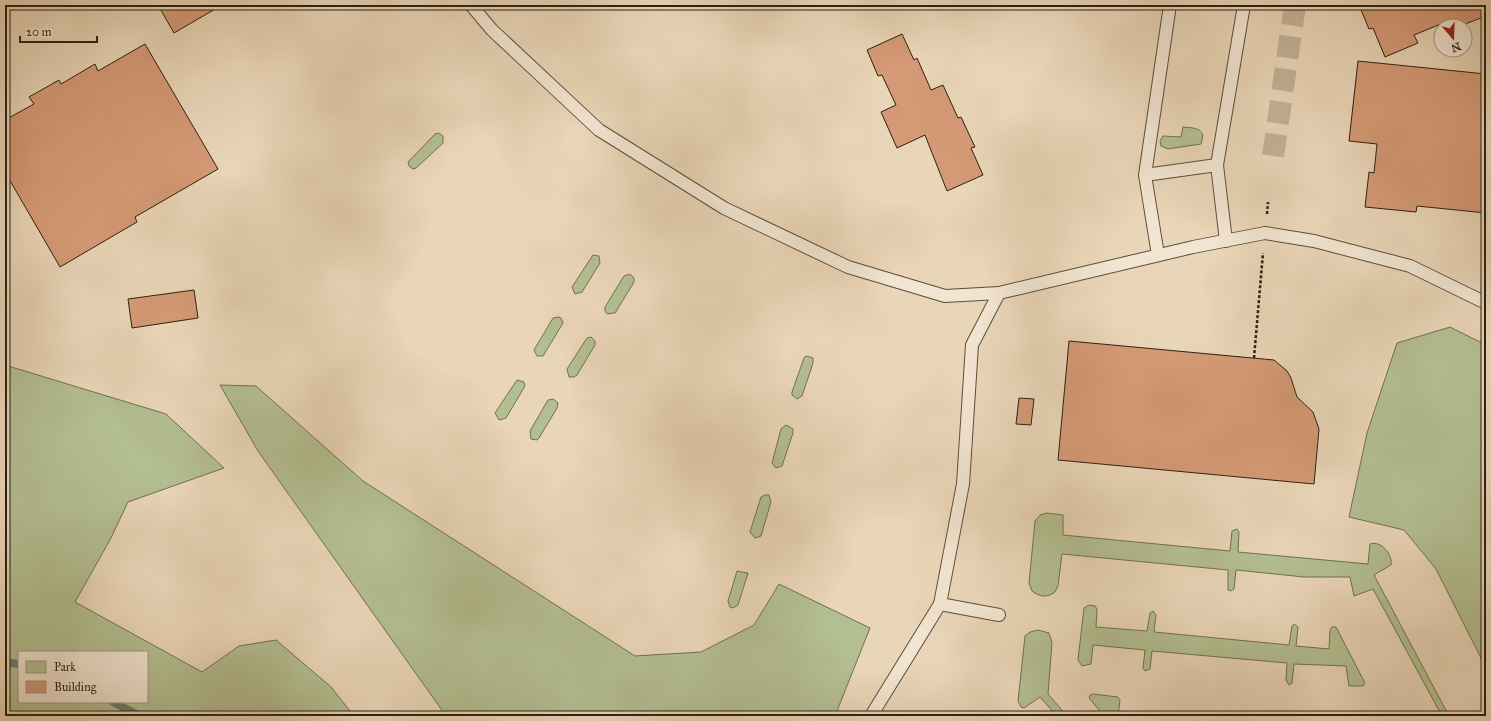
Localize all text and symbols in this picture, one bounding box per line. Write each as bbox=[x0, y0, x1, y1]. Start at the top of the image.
scale bar bbox=[20, 18, 97, 44]
north arrow bbox=[1433, 18, 1473, 58]
text: 20 m bbox=[26, 25, 52, 39]
text: N bbox=[1449, 39, 1463, 55]
legend bbox=[18, 651, 148, 703]
text: Park bbox=[54, 660, 76, 674]
text: Building bbox=[54, 680, 97, 695]

